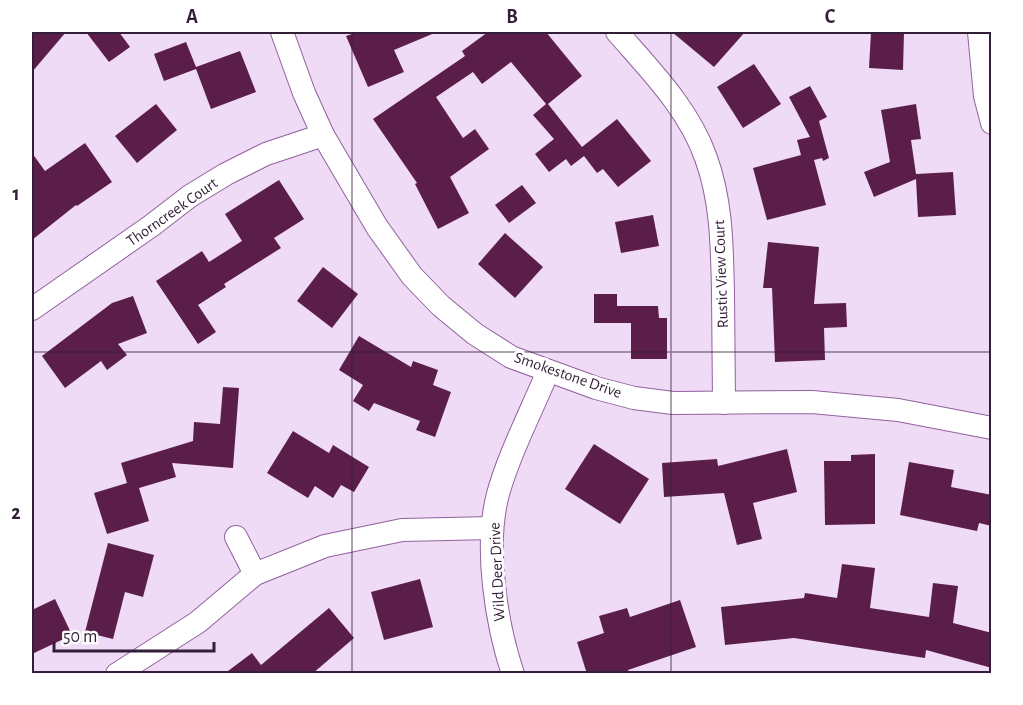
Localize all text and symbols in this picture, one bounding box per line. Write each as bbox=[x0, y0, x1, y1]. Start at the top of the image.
text: A bbox=[186, 7, 198, 27]
text: B bbox=[506, 7, 518, 27]
text: C bbox=[825, 7, 836, 27]
street label: Thorncreek Court bbox=[124, 175, 220, 249]
text: 1 bbox=[12, 184, 20, 204]
street label: Rustic View Court bbox=[711, 220, 731, 328]
street label: Smokestone Drive bbox=[512, 349, 624, 401]
text: 2 bbox=[11, 503, 21, 523]
street label: Wild Deer Drive bbox=[486, 522, 508, 622]
scale bar bbox=[54, 615, 214, 653]
text: 50 m bbox=[63, 628, 97, 646]

